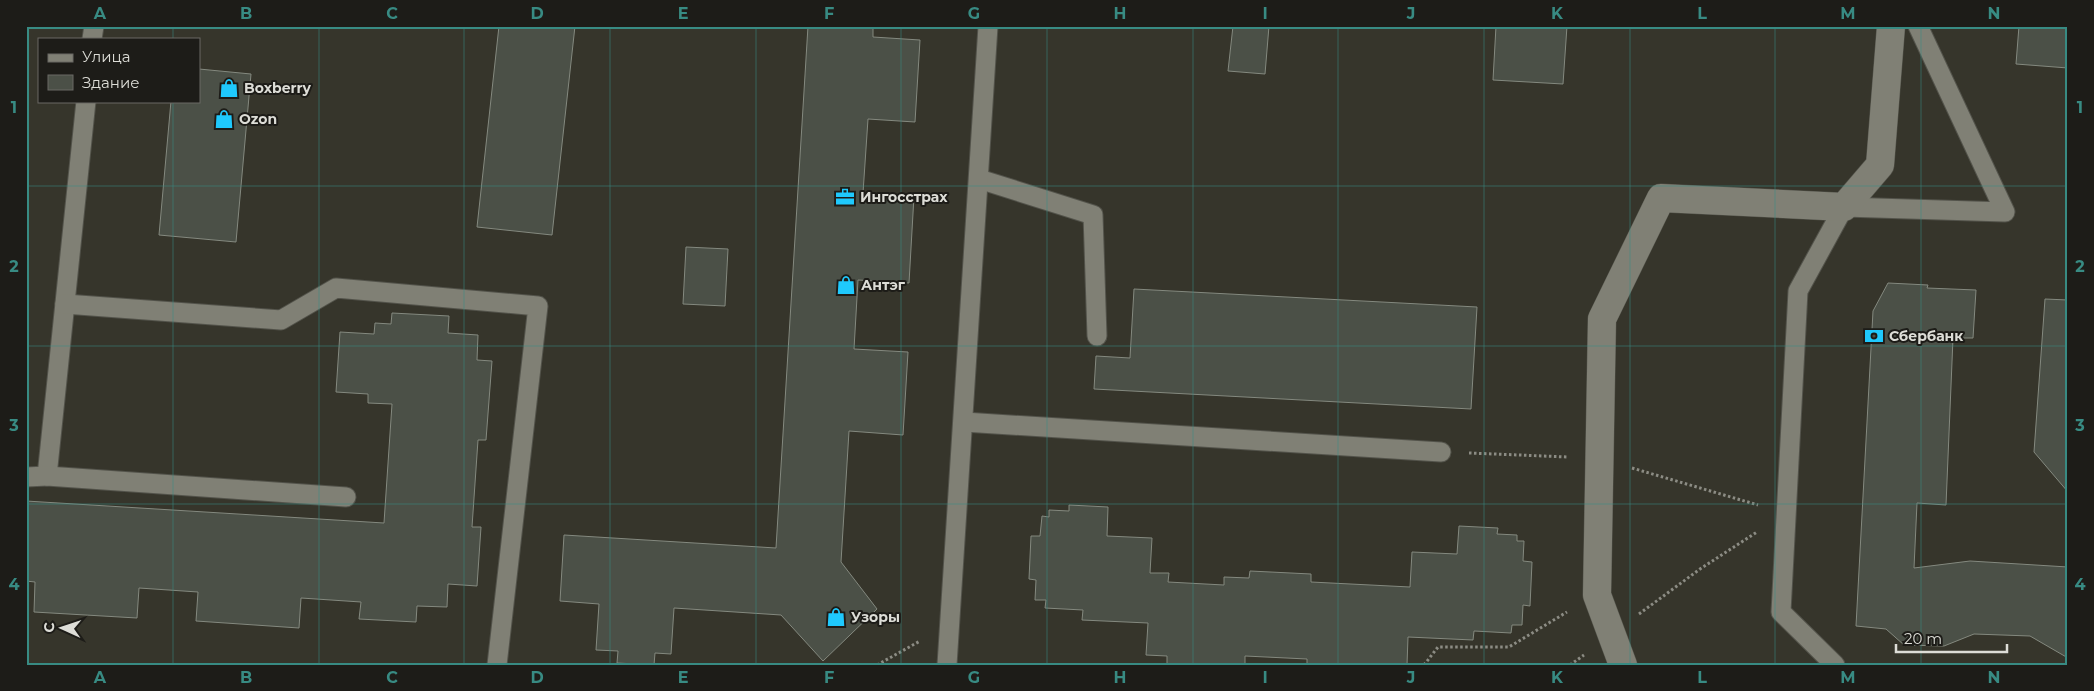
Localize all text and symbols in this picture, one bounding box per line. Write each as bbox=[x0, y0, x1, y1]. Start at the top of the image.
text: A bbox=[93, 4, 107, 23]
text: B bbox=[240, 4, 252, 23]
text: C bbox=[386, 4, 398, 23]
text: D bbox=[530, 4, 544, 23]
text: E bbox=[678, 4, 688, 23]
text: F bbox=[824, 4, 834, 23]
text: G bbox=[968, 4, 980, 23]
text: H bbox=[1114, 4, 1126, 23]
text: I bbox=[1262, 4, 1268, 23]
text: J bbox=[1406, 4, 1415, 23]
text: K bbox=[1551, 4, 1564, 23]
text: L bbox=[1697, 4, 1707, 23]
text: M bbox=[1840, 4, 1856, 23]
text: N bbox=[1988, 4, 2000, 23]
legend bbox=[38, 38, 200, 102]
text: Улица bbox=[82, 47, 130, 66]
text: Здание bbox=[82, 73, 140, 92]
shop icon: Boxberry bbox=[218, 77, 240, 99]
place label: Boxberry bbox=[244, 79, 312, 97]
text: 1 bbox=[11, 98, 17, 117]
text: 1 bbox=[2077, 98, 2083, 117]
shop icon: Ozon bbox=[213, 108, 235, 130]
place label: Ozon bbox=[239, 110, 277, 128]
office icon: Ингосстрах bbox=[834, 186, 856, 208]
place label: Ингосстрах bbox=[860, 188, 948, 206]
text: 2 bbox=[9, 257, 19, 276]
text: 2 bbox=[2075, 257, 2085, 276]
shop icon: Антэг bbox=[835, 274, 857, 296]
place label: Антэг bbox=[861, 276, 906, 294]
bank icon: Сбербанк bbox=[1863, 325, 1885, 347]
place label: Сбербанк bbox=[1889, 327, 1963, 345]
text: 3 bbox=[8, 416, 19, 435]
text: 3 bbox=[2074, 416, 2085, 435]
text: 4 bbox=[8, 575, 20, 594]
text: 4 bbox=[2074, 575, 2086, 594]
north arrow bbox=[38, 604, 88, 654]
shop icon: Узоры bbox=[825, 606, 847, 628]
place label: Узоры bbox=[851, 608, 900, 626]
scale bar bbox=[1896, 621, 2008, 653]
text: С bbox=[40, 622, 58, 633]
text: 20 m bbox=[1904, 629, 1942, 648]
text: A bbox=[93, 668, 107, 687]
text: B bbox=[240, 668, 252, 687]
text: C bbox=[386, 668, 398, 687]
text: D bbox=[530, 668, 544, 687]
text: E bbox=[678, 668, 688, 687]
text: F bbox=[824, 668, 834, 687]
text: G bbox=[968, 668, 980, 687]
text: H bbox=[1114, 668, 1126, 687]
text: I bbox=[1262, 668, 1268, 687]
text: J bbox=[1406, 668, 1415, 687]
text: K bbox=[1551, 668, 1564, 687]
text: L bbox=[1697, 668, 1707, 687]
text: M bbox=[1840, 668, 1856, 687]
text: N bbox=[1988, 668, 2000, 687]

